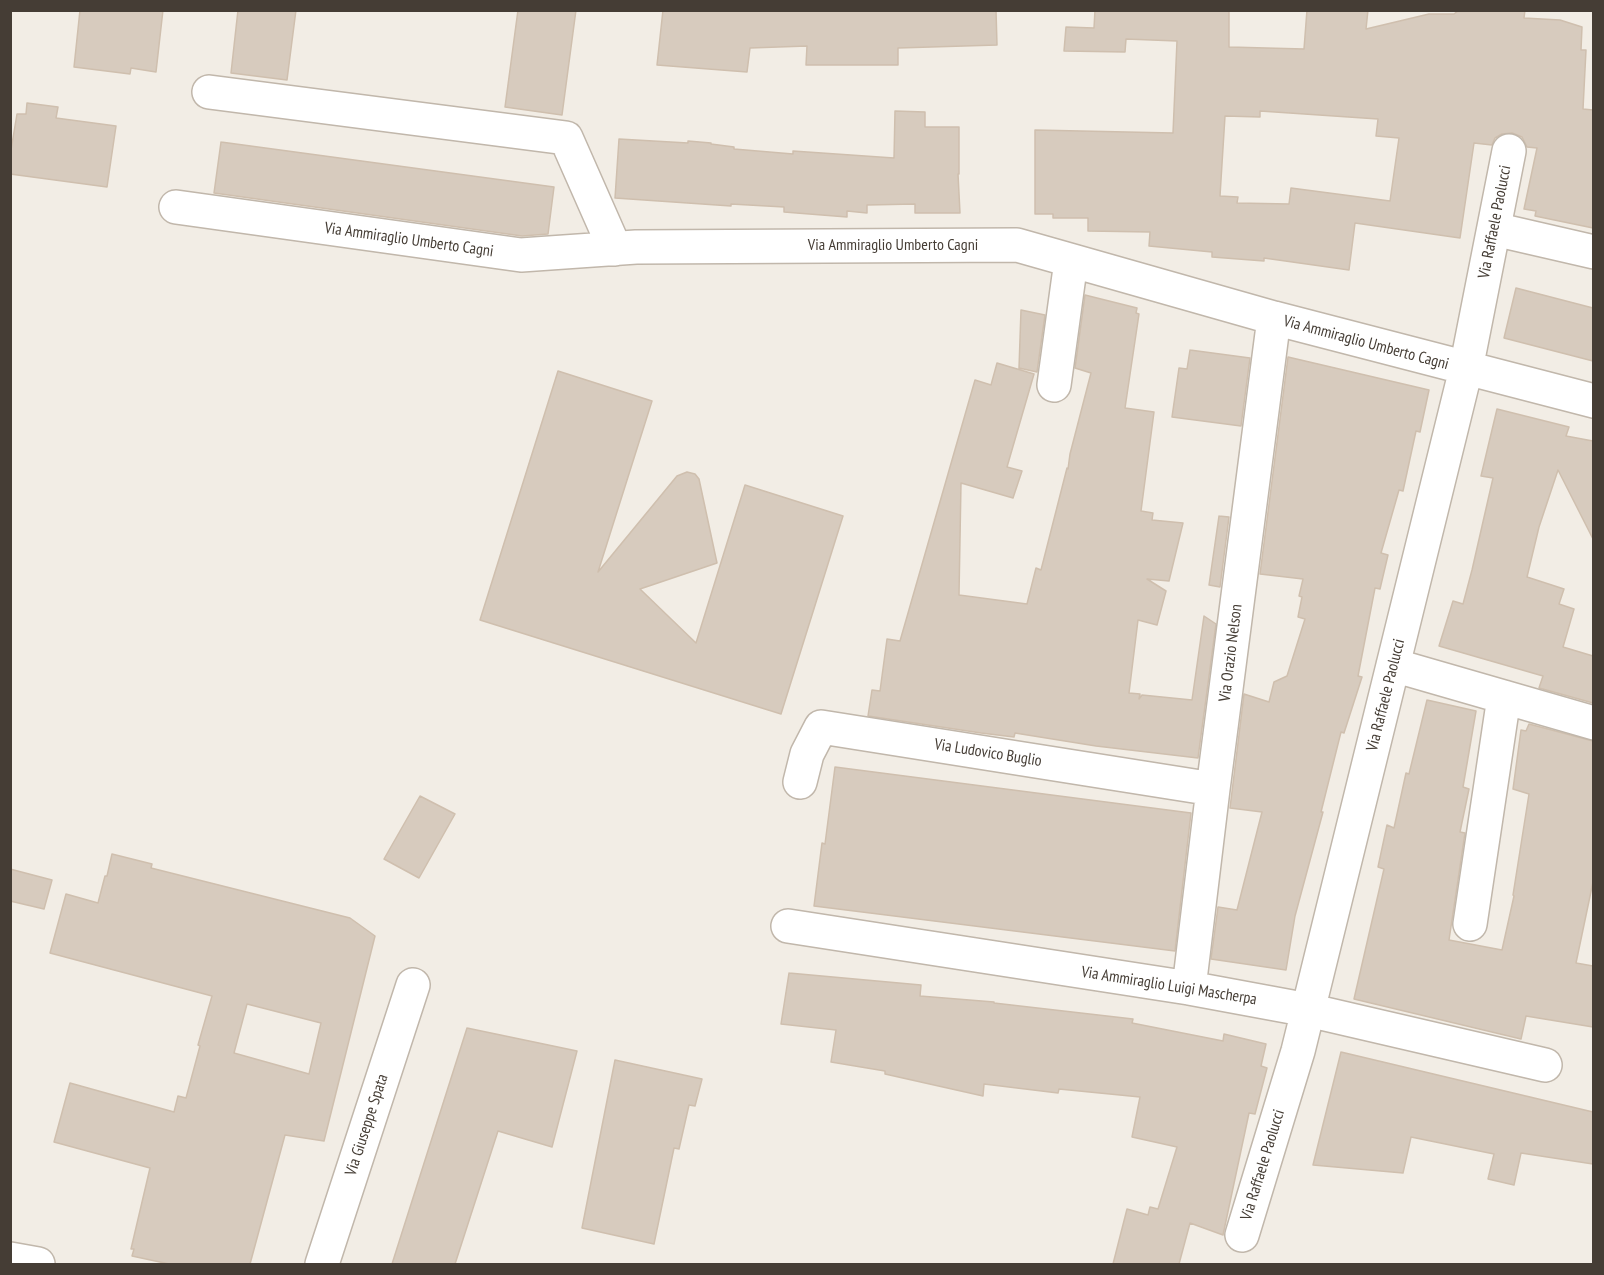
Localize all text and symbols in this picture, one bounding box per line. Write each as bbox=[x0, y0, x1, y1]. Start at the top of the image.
street label: Via Raffaele Paolucci bbox=[1475, 164, 1515, 280]
street label: Via Ammiraglio Umberto Cagni bbox=[323, 219, 495, 261]
street label: Via Ammiraglio Umberto Cagni bbox=[808, 235, 978, 255]
street label: Via Ammiraglio Umberto Cagni bbox=[1281, 312, 1451, 374]
street label: Via Orazio Nelson bbox=[1215, 603, 1247, 703]
street label: Via Raffaele Paolucci bbox=[1363, 637, 1409, 753]
street label: Via Ludovico Buglio bbox=[933, 735, 1043, 771]
street label: Via Ammiraglio Luigi Mascherpa bbox=[1080, 963, 1258, 1009]
street label: Via Giuseppe Spata bbox=[342, 1072, 392, 1178]
street label: Via Raffaele Paolucci bbox=[1237, 1107, 1289, 1223]

